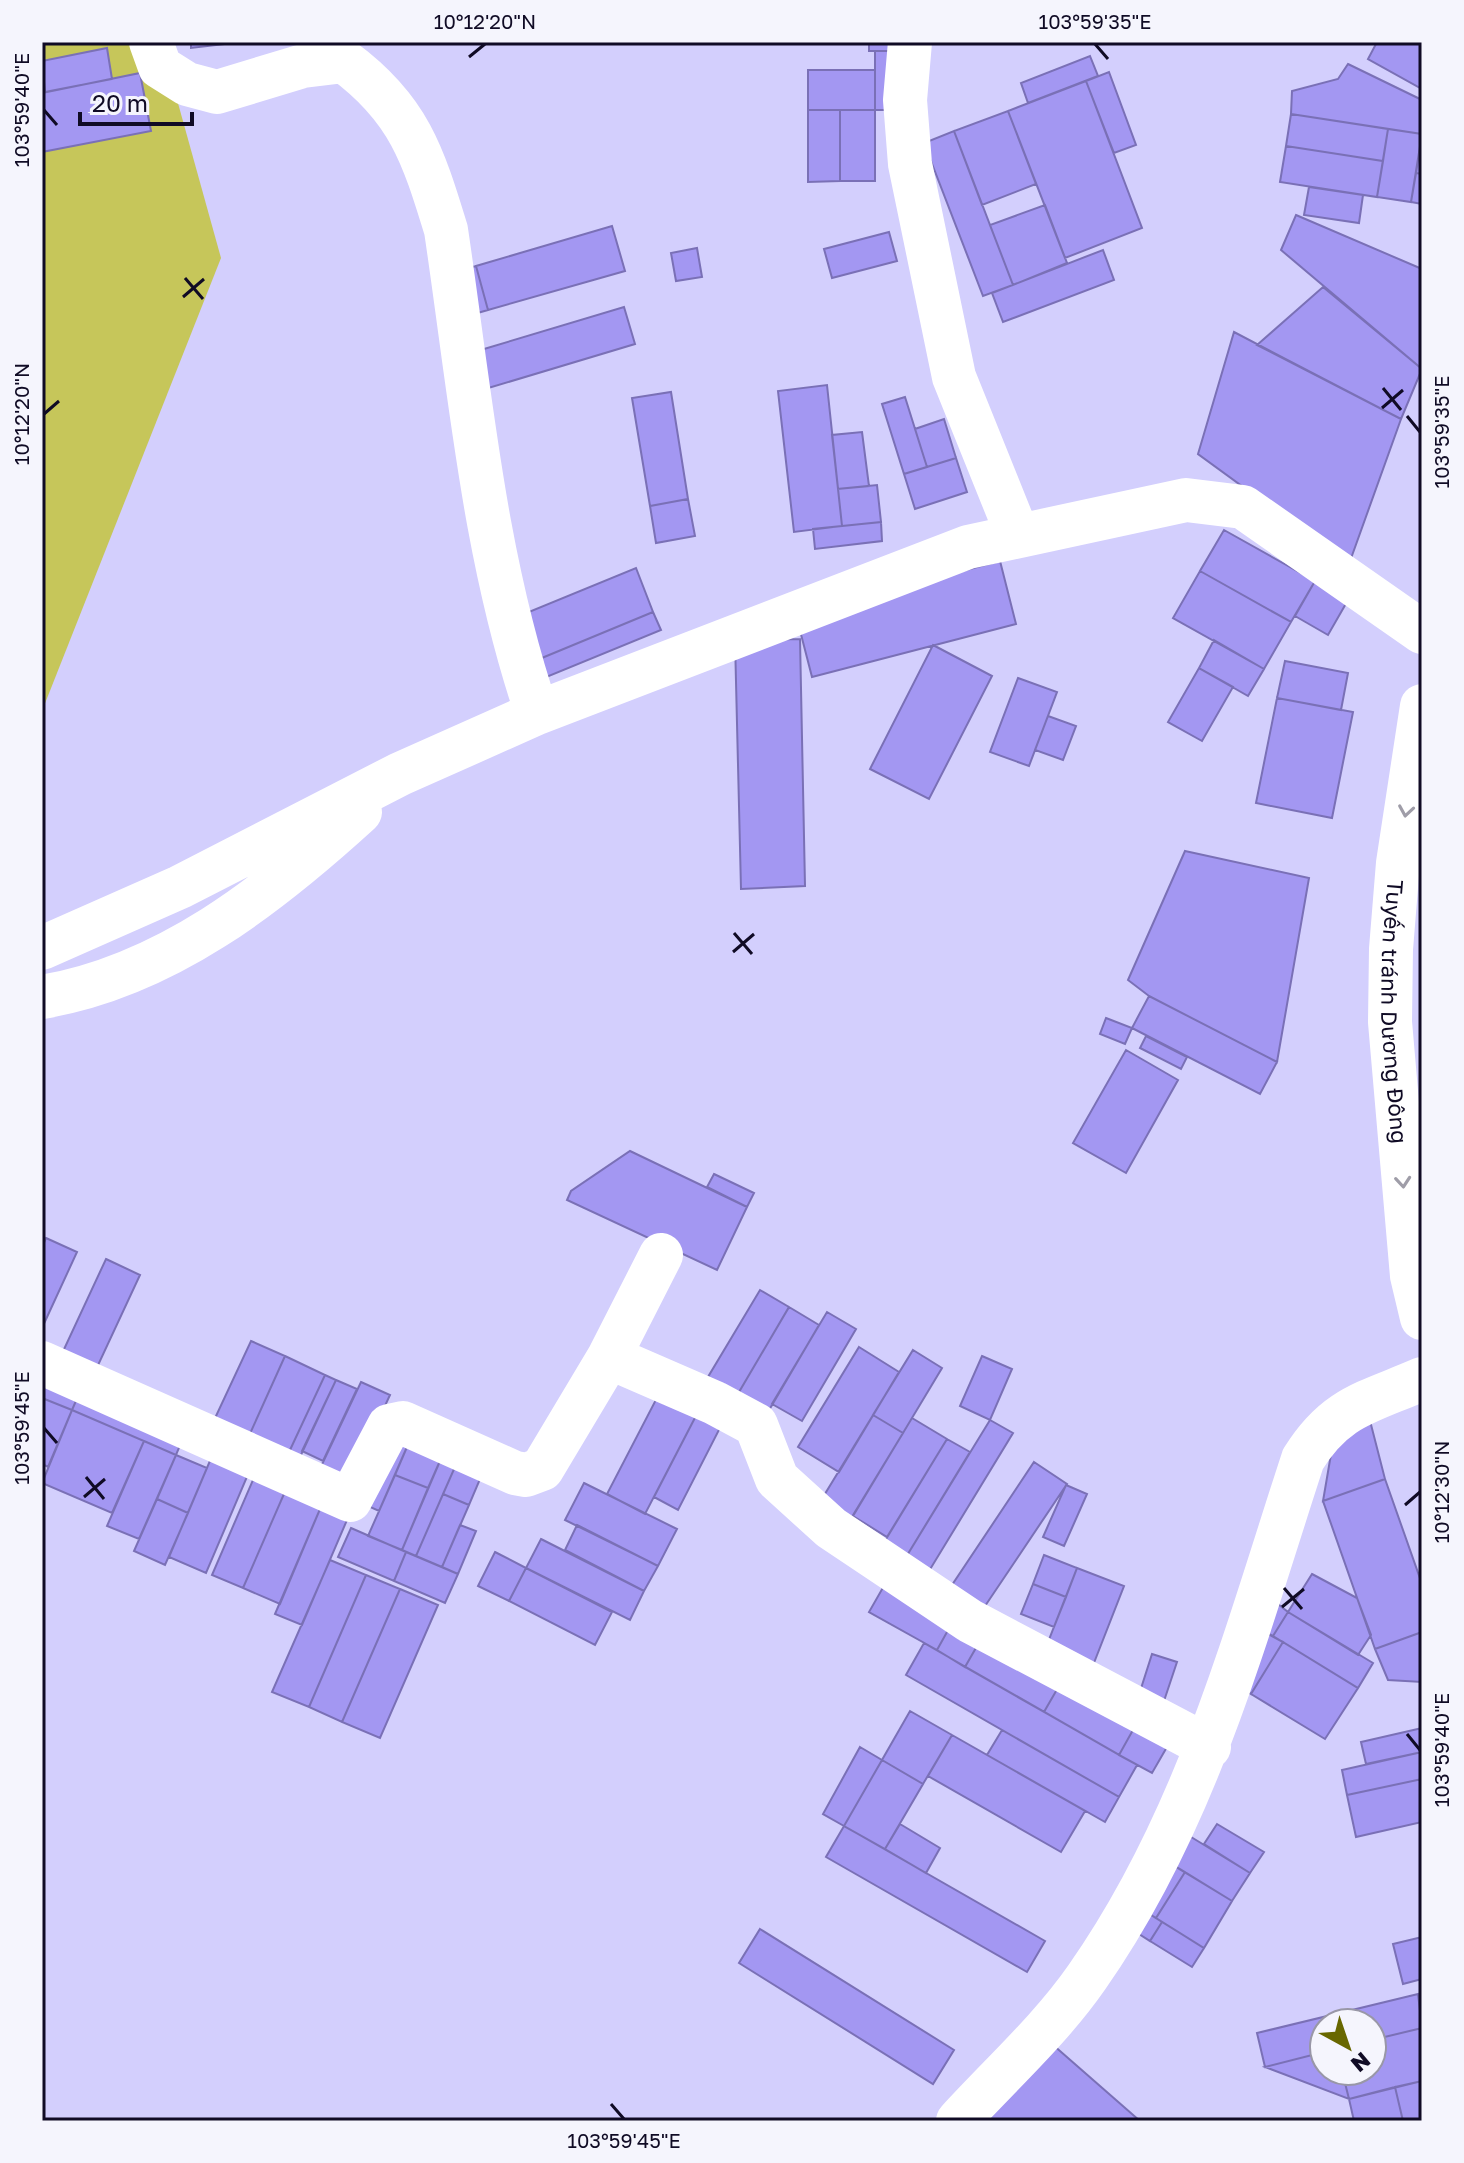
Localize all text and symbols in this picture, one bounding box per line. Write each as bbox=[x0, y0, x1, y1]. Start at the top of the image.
text: 10°12'20"N bbox=[434, 9, 536, 33]
text: 103°59'35"E bbox=[1039, 9, 1152, 33]
text: 103°59'40"E bbox=[9, 53, 33, 167]
scale bar bbox=[80, 76, 192, 126]
text: 20 m bbox=[92, 88, 148, 117]
text: 10°12'20"N bbox=[9, 363, 33, 465]
text: 103°59'35"E bbox=[1429, 376, 1453, 489]
one-way arrow bbox=[1398, 804, 1415, 818]
street label: Tuyến tránh Dương Đông bbox=[1376, 879, 1414, 1145]
one-way arrow bbox=[1394, 1176, 1411, 1189]
text: 103°59'45"E bbox=[9, 1371, 33, 1485]
text: 10°12'30"N bbox=[1429, 1441, 1453, 1543]
text: 103°59'40"E bbox=[1429, 1693, 1453, 1807]
north arrow bbox=[1308, 2007, 1388, 2087]
text: N bbox=[1346, 2047, 1376, 2078]
text: 103°59'45"E bbox=[567, 2128, 681, 2152]

